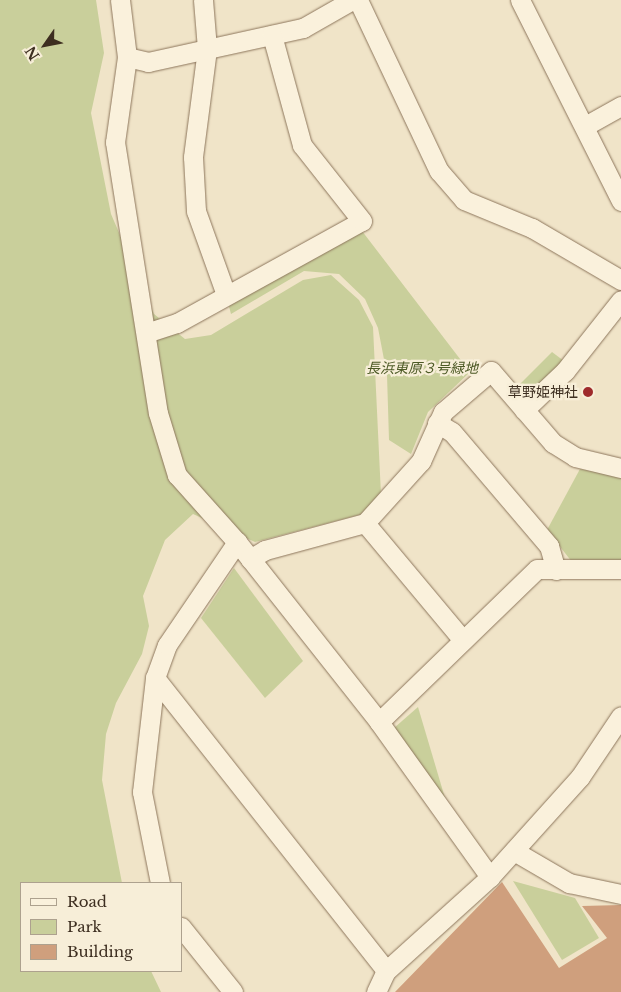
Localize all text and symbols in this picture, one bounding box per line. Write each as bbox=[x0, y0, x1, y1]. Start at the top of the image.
north arrow bbox=[20, 20, 70, 70]
text: N bbox=[21, 43, 44, 64]
park label: 長浜東原３号緑地 bbox=[366, 360, 478, 376]
place label: 草野姫神社 bbox=[508, 384, 578, 400]
marker: 草野姫神社 bbox=[582, 386, 594, 398]
legend bbox=[20, 882, 182, 972]
text: Road bbox=[67, 892, 107, 911]
text: Park bbox=[67, 917, 102, 936]
text: Building bbox=[67, 942, 133, 961]

